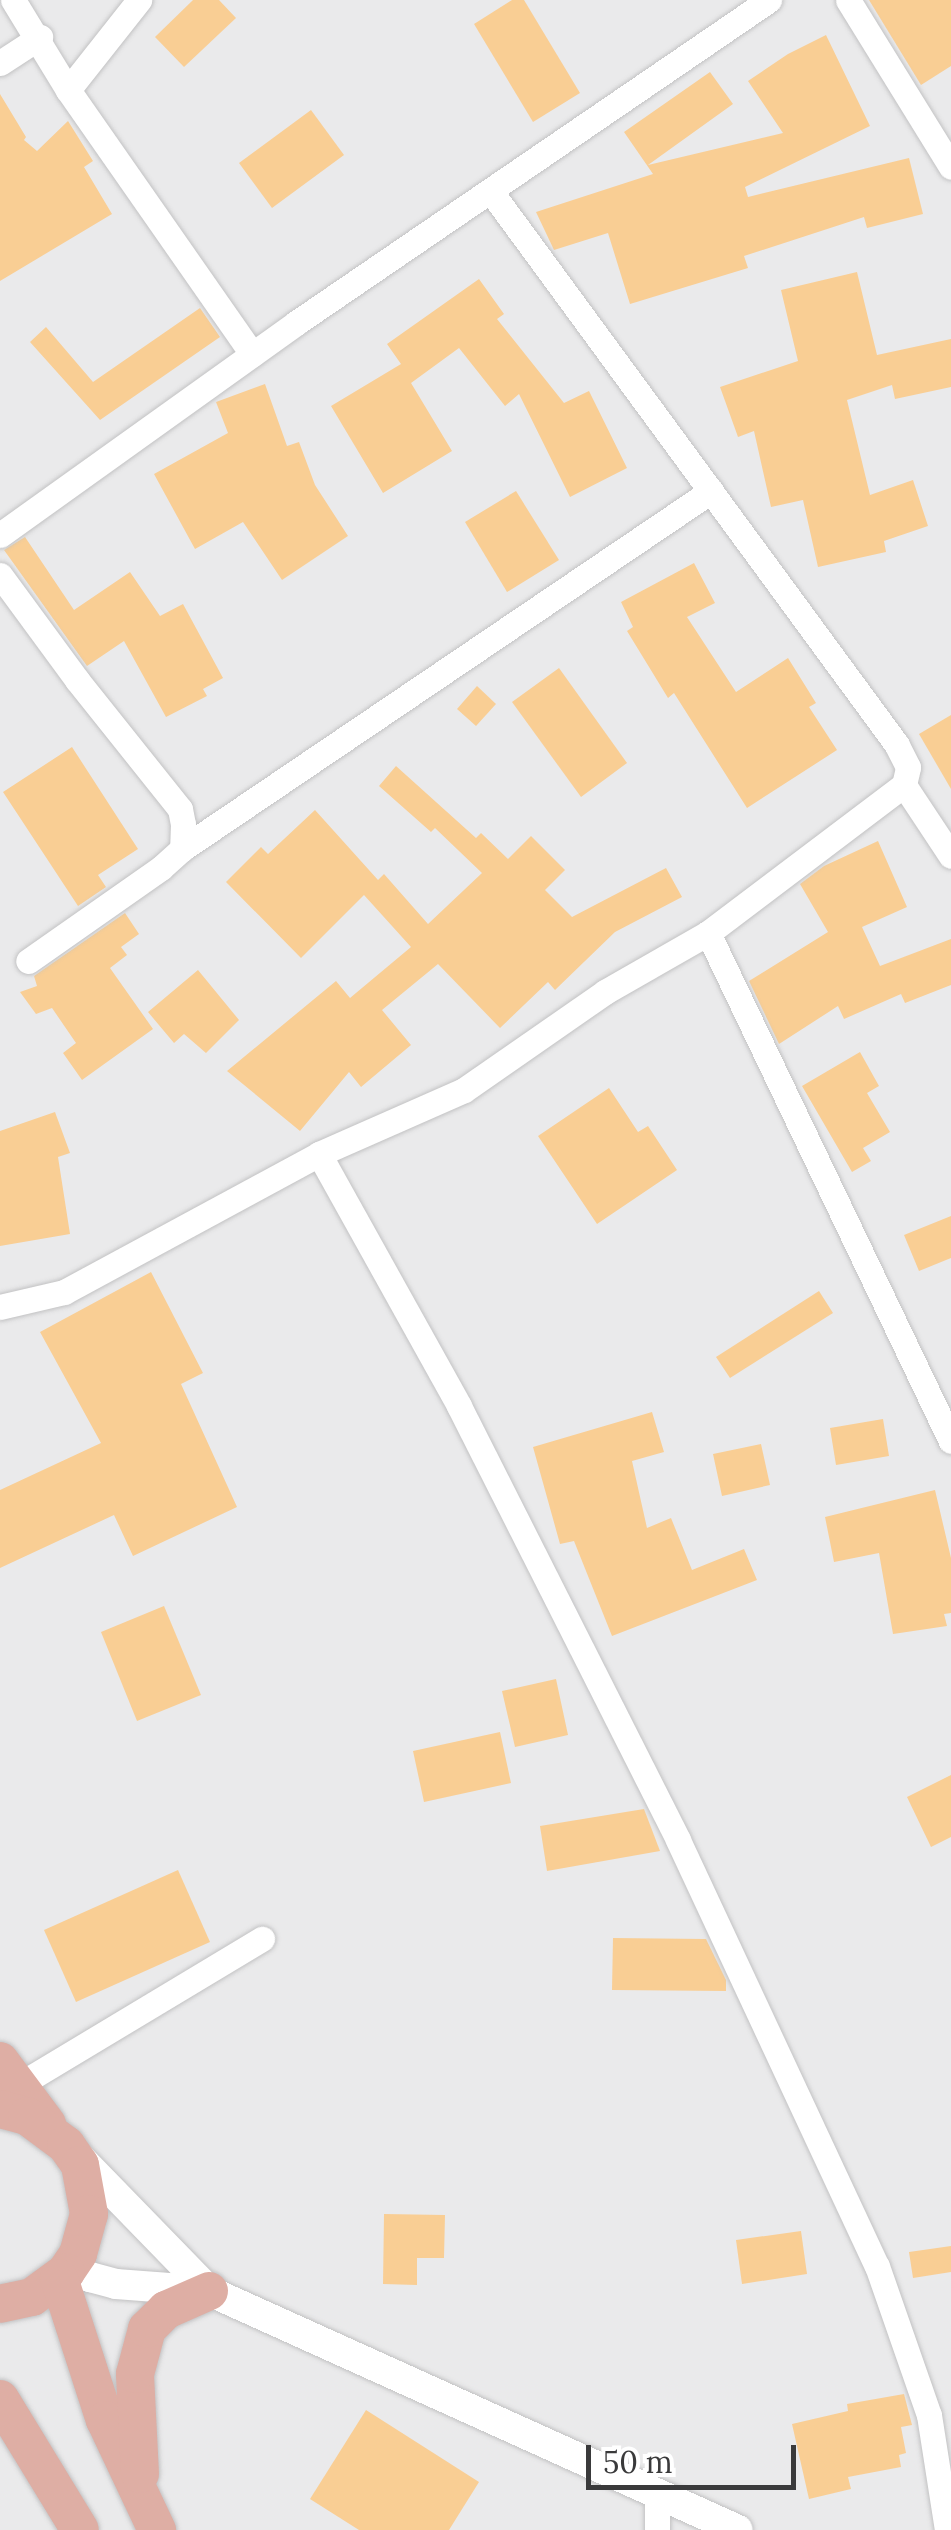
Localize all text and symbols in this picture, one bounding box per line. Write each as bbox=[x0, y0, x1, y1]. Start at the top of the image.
scale bar bbox=[591, 2425, 801, 2487]
text: 50 m bbox=[603, 2443, 673, 2481]

